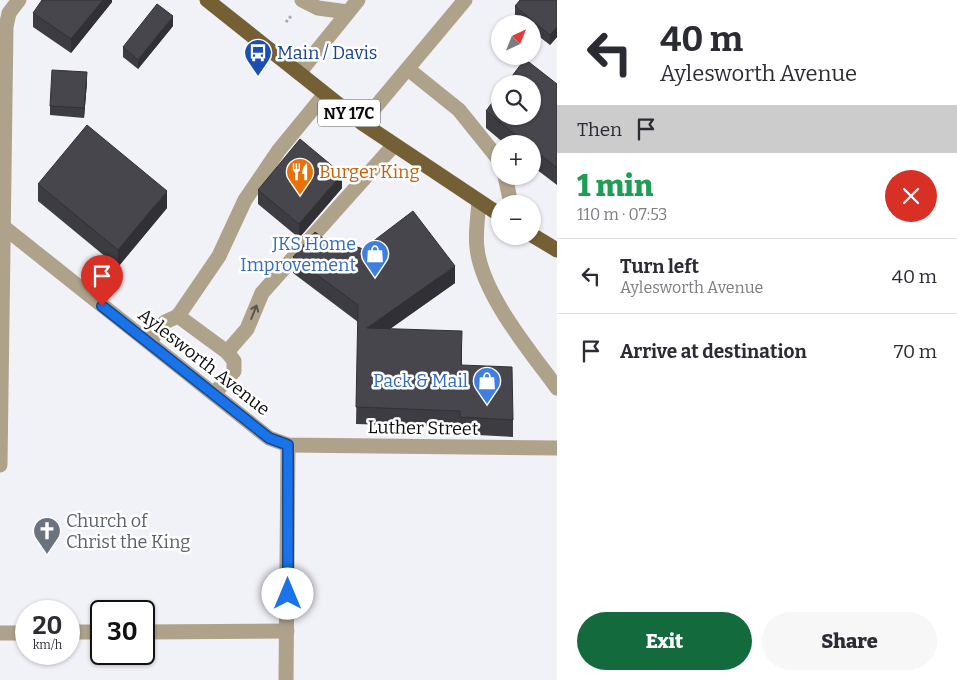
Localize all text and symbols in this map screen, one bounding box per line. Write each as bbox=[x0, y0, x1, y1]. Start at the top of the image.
north arrow bbox=[491, 15, 541, 65]
map controls bbox=[491, 15, 541, 245]
text: 40 m bbox=[660, 18, 743, 60]
icon: left bbox=[577, 20, 642, 85]
bus stop icon: Main / Davis bbox=[243, 38, 273, 77]
place label: Main / Davis bbox=[277, 42, 377, 64]
text: Aylesworth Avenue bbox=[660, 60, 857, 87]
button: search bbox=[491, 75, 541, 125]
road number: NY 17C bbox=[318, 100, 380, 126]
icon: arrive bbox=[632, 115, 660, 143]
text: Then bbox=[577, 118, 622, 141]
button: + bbox=[491, 135, 541, 185]
restaurant icon: Burger King bbox=[285, 157, 315, 196]
place label: Burger King bbox=[319, 161, 420, 183]
text: 1 min bbox=[577, 168, 653, 204]
button: close bbox=[885, 170, 937, 222]
button: − bbox=[491, 195, 541, 245]
text: 110 m · 07:53 bbox=[577, 205, 667, 224]
place label: JKS Home Improvement bbox=[240, 233, 356, 276]
shop icon: JKS Home Improvement bbox=[360, 239, 390, 278]
pin bbox=[81, 255, 123, 306]
text: Turn left bbox=[620, 255, 699, 278]
icon: arrive bbox=[88, 262, 116, 290]
icon: left bbox=[577, 262, 605, 290]
text: 40 m bbox=[892, 265, 937, 288]
text: Aylesworth Avenue bbox=[620, 278, 763, 297]
street label: Aylesworth Avenue bbox=[134, 304, 274, 420]
one-way arrow bbox=[249, 305, 259, 320]
icon: arrive bbox=[577, 337, 605, 365]
text: Arrive at destination bbox=[620, 340, 807, 363]
text: 70 m bbox=[894, 340, 937, 363]
shop icon: Pack & Mail bbox=[472, 366, 502, 405]
place label: Pack & Mail bbox=[373, 370, 468, 392]
street label: Luther Street bbox=[368, 416, 479, 440]
place label: Church of Christ the King bbox=[66, 510, 190, 553]
church icon: Church of Christ the King bbox=[32, 516, 62, 555]
position arrow bbox=[261, 567, 313, 619]
speed limit sign: 30 bbox=[90, 600, 155, 665]
text: 20 bbox=[33, 611, 62, 641]
button: Exit bbox=[577, 612, 752, 670]
button: Share bbox=[762, 612, 937, 670]
text: km/h bbox=[33, 638, 62, 652]

